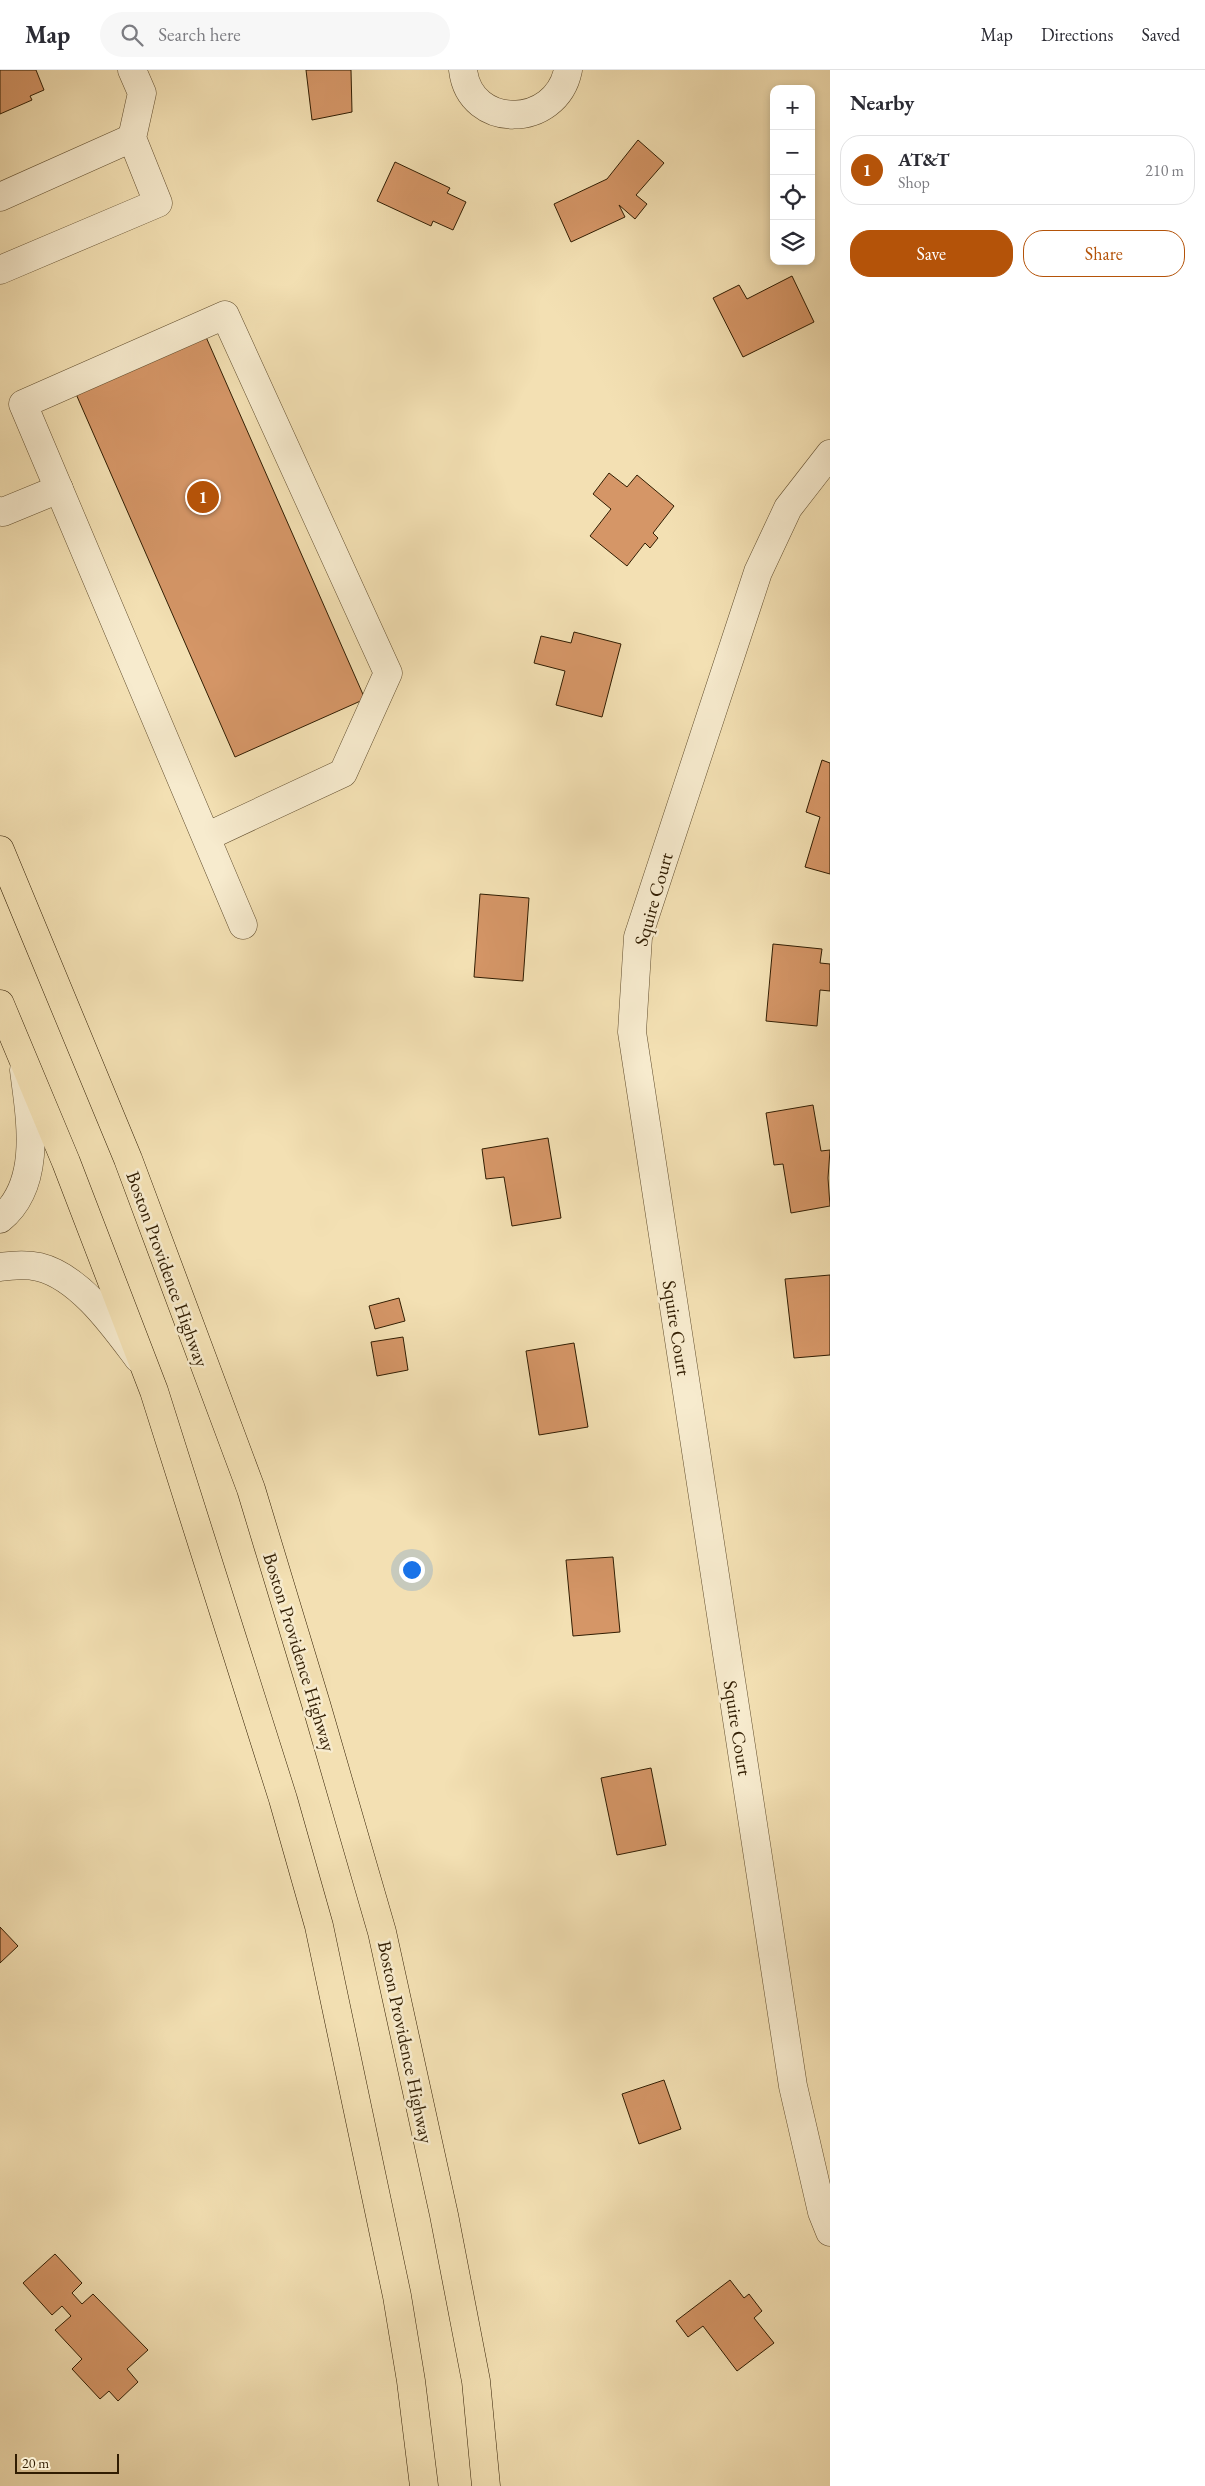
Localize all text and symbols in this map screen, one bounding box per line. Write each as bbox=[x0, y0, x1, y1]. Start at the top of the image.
search box bbox=[100, 12, 450, 57]
text: Map bbox=[25, 19, 70, 50]
icon: search bbox=[118, 21, 146, 49]
text: Search here bbox=[158, 22, 241, 47]
text: Map bbox=[981, 23, 1013, 46]
text: Directions bbox=[1041, 23, 1113, 46]
text: Saved bbox=[1141, 23, 1180, 46]
map controls bbox=[770, 85, 815, 265]
button: + bbox=[770, 85, 815, 130]
text: Nearby bbox=[850, 89, 914, 116]
button: − bbox=[770, 130, 815, 175]
text: AT&T bbox=[898, 147, 950, 172]
text: 1 bbox=[863, 160, 871, 181]
text: 210 m bbox=[1145, 160, 1184, 181]
text: Shop bbox=[898, 172, 930, 193]
button: locate bbox=[770, 175, 815, 220]
button: layers bbox=[770, 220, 815, 265]
button: Save bbox=[850, 230, 1013, 277]
button: Share bbox=[1023, 230, 1185, 277]
pin: 1 bbox=[187, 478, 219, 516]
street label: Squire Court bbox=[628, 849, 679, 949]
street label: Boston Providence Highway bbox=[120, 1168, 215, 1371]
street label: Squire Court bbox=[657, 1279, 696, 1378]
street label: Boston Providence Highway bbox=[257, 1550, 342, 1755]
your location bbox=[399, 1557, 425, 1583]
street label: Squire Court bbox=[718, 1679, 757, 1778]
street label: Boston Providence Highway bbox=[372, 1939, 439, 2146]
scale bar bbox=[15, 2451, 119, 2474]
text: 20 m bbox=[22, 2454, 49, 2472]

